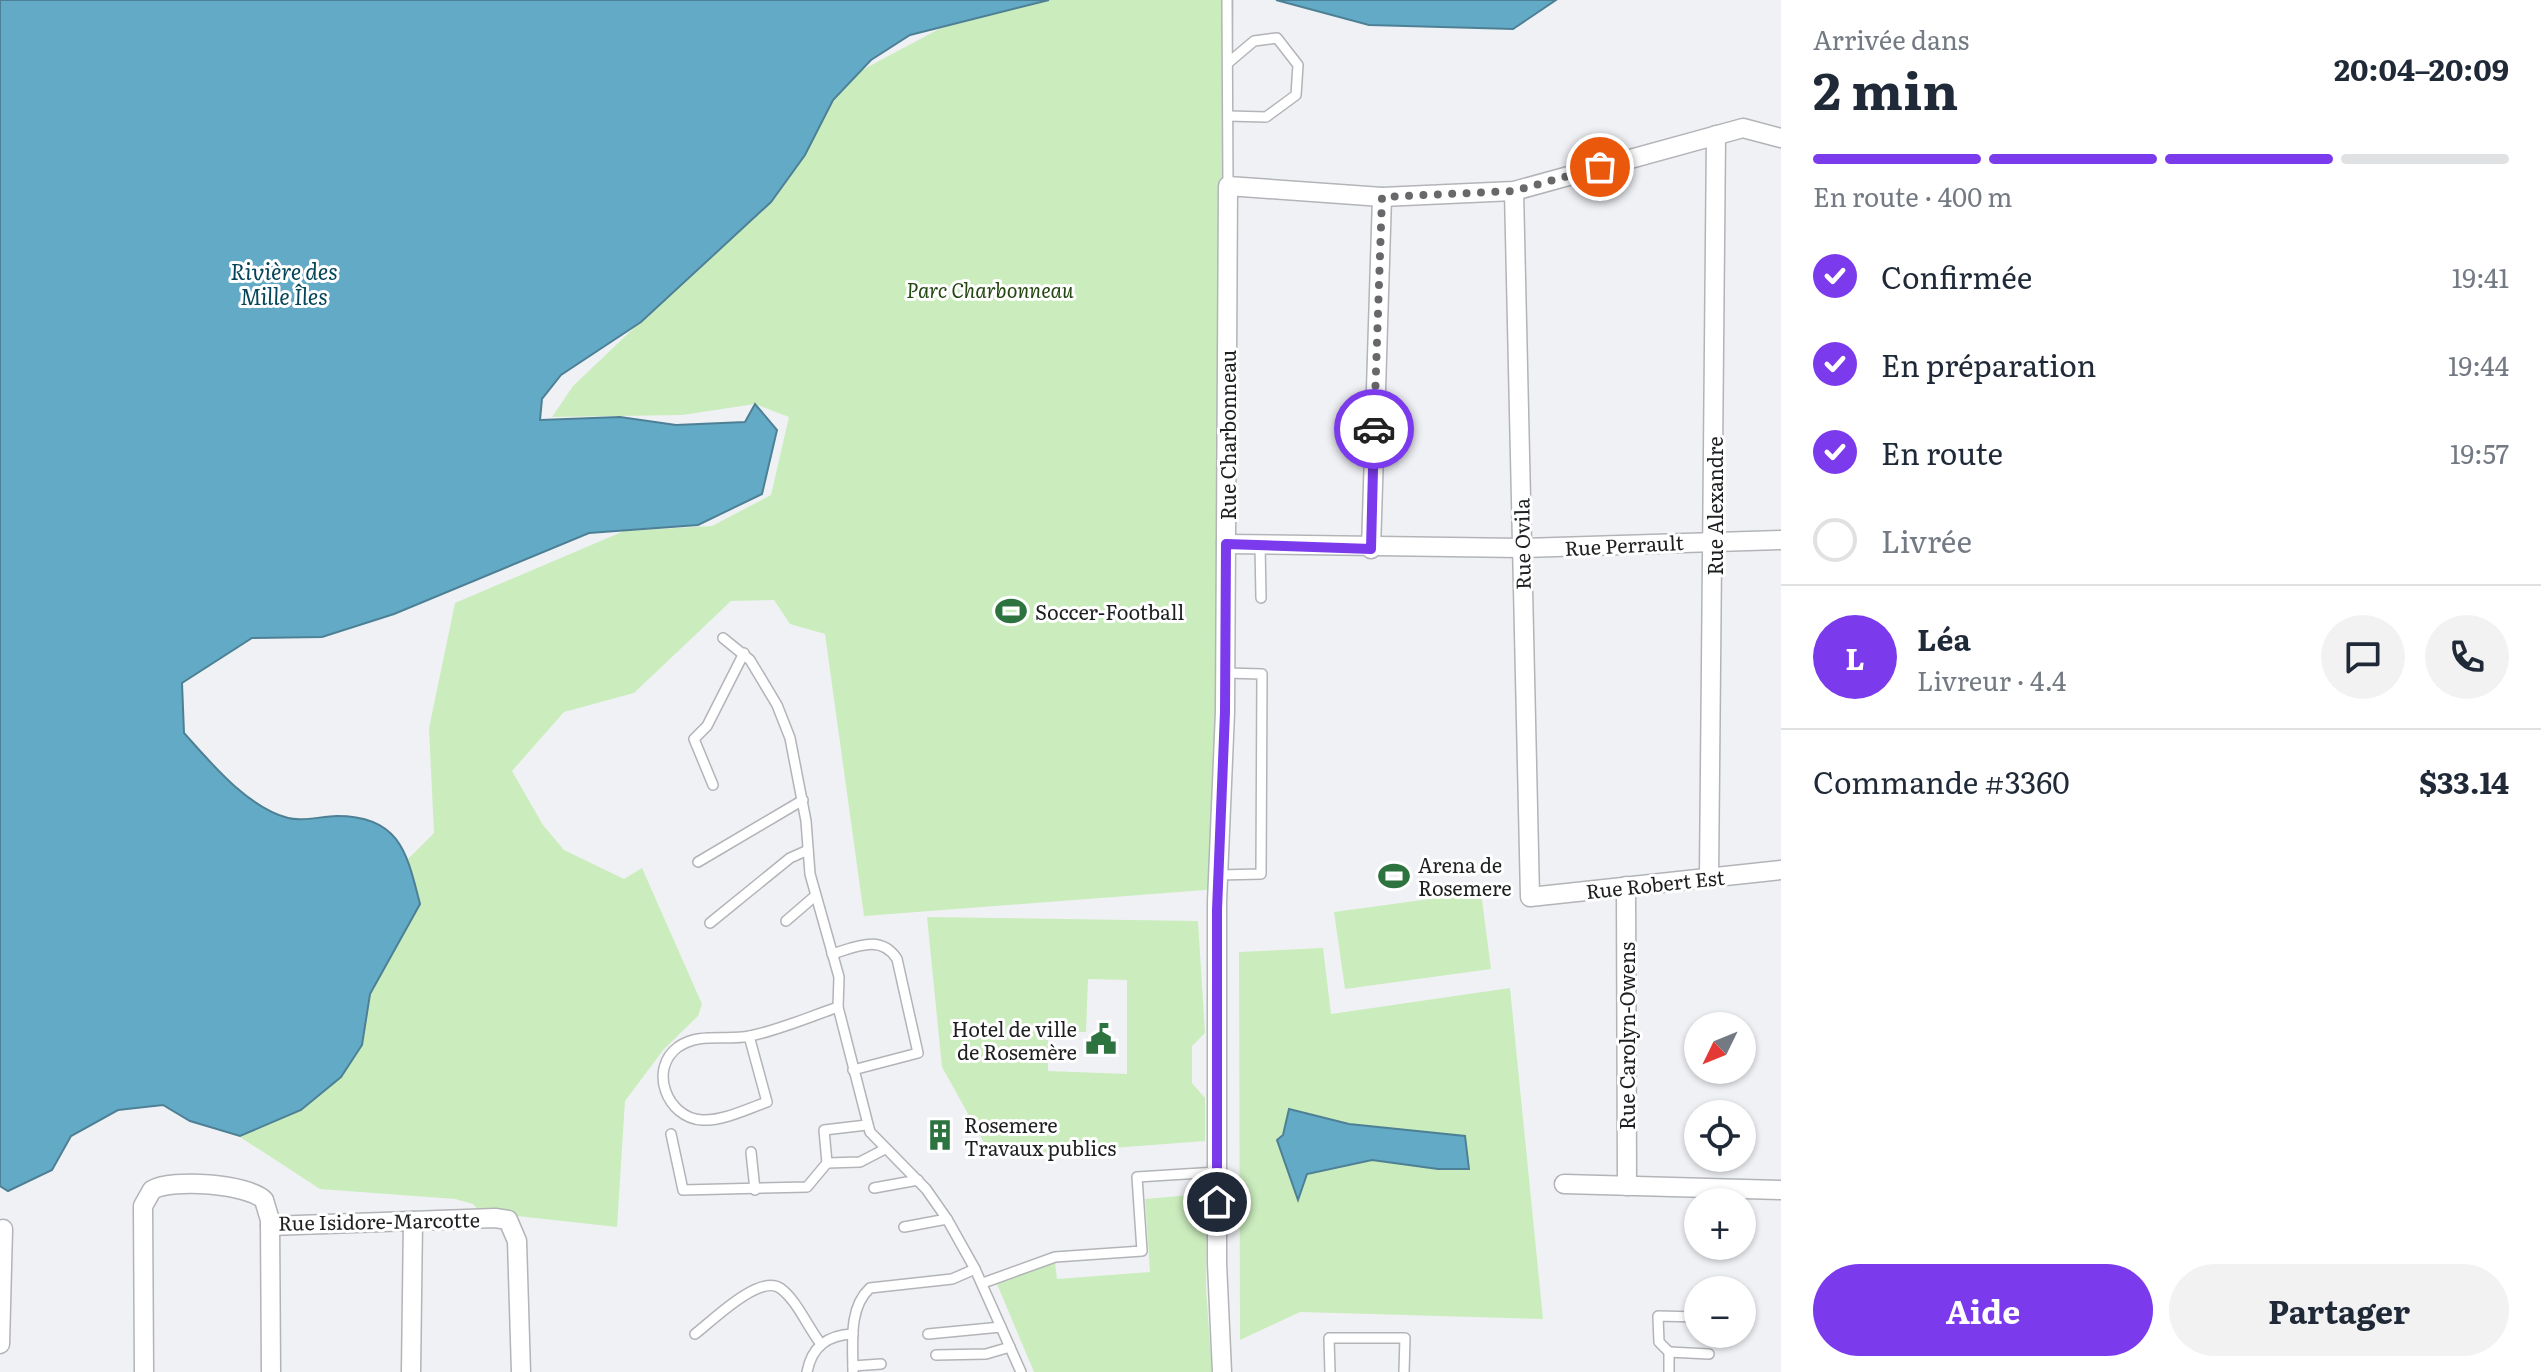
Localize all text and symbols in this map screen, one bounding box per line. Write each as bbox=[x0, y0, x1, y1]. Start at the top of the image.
text: Arrivée dans bbox=[1813, 19, 1969, 58]
text: 20:04–20:09 bbox=[2334, 46, 2509, 90]
text: 2 min bbox=[1813, 49, 1958, 126]
pin bbox=[1566, 133, 1634, 201]
icon: bag bbox=[1578, 145, 1622, 189]
text: En route · 400 m bbox=[1813, 176, 2013, 215]
water label: Rivière des Mille Îles bbox=[230, 254, 338, 312]
icon: check bbox=[1813, 254, 1857, 298]
text: Confirmée bbox=[1881, 254, 2032, 298]
text: 19:41 bbox=[2452, 257, 2509, 296]
park label: Parc Charbonneau bbox=[906, 274, 1074, 304]
icon: check bbox=[1813, 342, 1857, 386]
text: En préparation bbox=[1881, 342, 2096, 386]
text: 19:44 bbox=[2448, 345, 2509, 384]
street label: Rue Charbonneau bbox=[1212, 349, 1242, 520]
courier bbox=[1334, 389, 1414, 469]
icon: car bbox=[1352, 407, 1396, 451]
icon: check bbox=[1813, 430, 1857, 474]
text: En route bbox=[1881, 430, 2003, 474]
text: 19:57 bbox=[2450, 433, 2509, 472]
street label: Rue Alexandre bbox=[1699, 436, 1729, 576]
street label: Rue Ovila bbox=[1505, 498, 1537, 590]
text: Livrée bbox=[1881, 518, 1972, 562]
street label: Rue Perrault bbox=[1564, 526, 1684, 562]
sports icon: Soccer-Football bbox=[994, 594, 1028, 628]
place label: Soccer-Football bbox=[1035, 596, 1184, 626]
button: chat bbox=[2321, 615, 2405, 699]
button: phone bbox=[2425, 615, 2509, 699]
text: Léa bbox=[1917, 616, 1971, 660]
text: L bbox=[1845, 635, 1865, 679]
text: Livreur · 4.4 bbox=[1917, 660, 2066, 699]
text: Commande #3360 bbox=[1813, 759, 2070, 803]
text: $33.14 bbox=[2419, 759, 2509, 803]
place label: Arena de Rosemere bbox=[1418, 849, 1512, 902]
sports icon: Arena de Rosemere bbox=[1377, 859, 1411, 893]
street label: Rue Robert Est bbox=[1584, 861, 1726, 905]
street label: Rue Carolyn-Owens bbox=[1611, 942, 1641, 1130]
north arrow bbox=[1684, 1012, 1756, 1084]
map controls bbox=[1684, 1012, 1756, 1348]
place label: Hotel de ville de Rosemère bbox=[952, 1013, 1077, 1066]
public building icon: Hotel de ville de Rosemère bbox=[1084, 1022, 1118, 1056]
button: locate bbox=[1684, 1100, 1756, 1172]
place label: Rosemere Travaux publics bbox=[964, 1109, 1116, 1162]
building icon: Rosemere Travaux publics bbox=[923, 1118, 957, 1152]
pin bbox=[1183, 1168, 1251, 1236]
icon: home bbox=[1195, 1180, 1239, 1224]
button: + bbox=[1684, 1188, 1756, 1260]
street label: Rue Isidore-Marcotte bbox=[278, 1203, 480, 1237]
button: Aide bbox=[1813, 1264, 2153, 1356]
button: Partager bbox=[2169, 1264, 2509, 1356]
button: − bbox=[1684, 1276, 1756, 1348]

